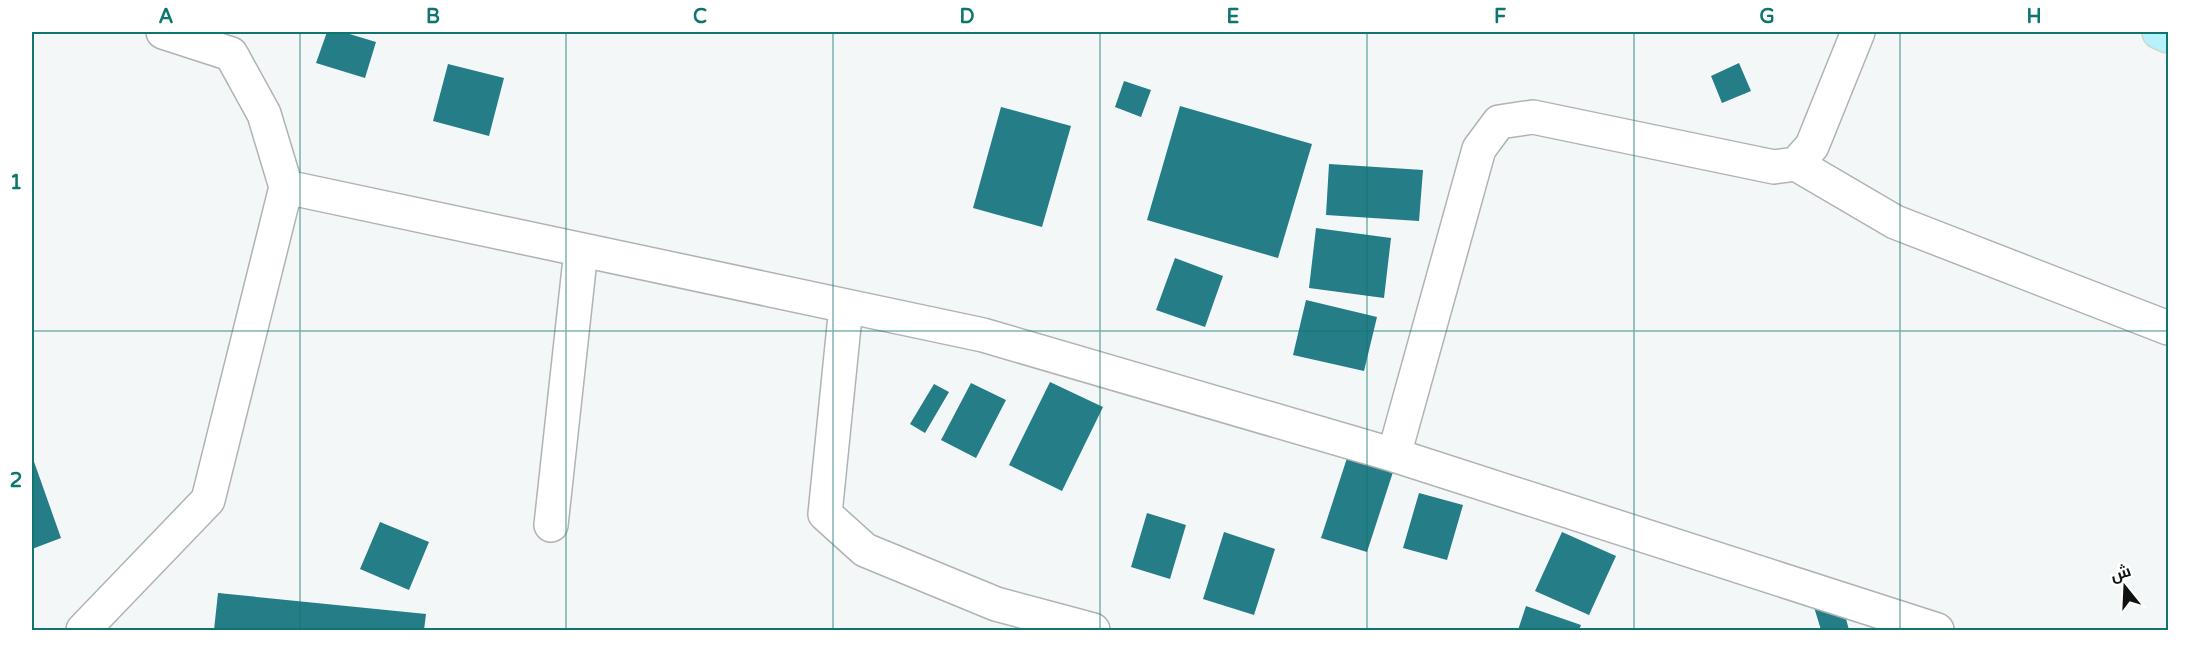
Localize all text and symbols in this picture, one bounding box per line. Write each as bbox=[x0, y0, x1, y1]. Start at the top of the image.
text: A bbox=[159, 5, 174, 29]
text: B bbox=[426, 5, 440, 29]
text: C bbox=[693, 5, 707, 29]
text: D bbox=[959, 5, 975, 29]
text: E bbox=[1227, 5, 1240, 29]
text: F bbox=[1494, 5, 1506, 29]
text: G bbox=[1759, 5, 1775, 29]
text: H bbox=[2026, 5, 2042, 29]
text: 1 bbox=[10, 171, 22, 195]
text: 2 bbox=[10, 469, 22, 493]
north arrow bbox=[2095, 557, 2155, 617]
text: ش bbox=[2108, 561, 2134, 586]

